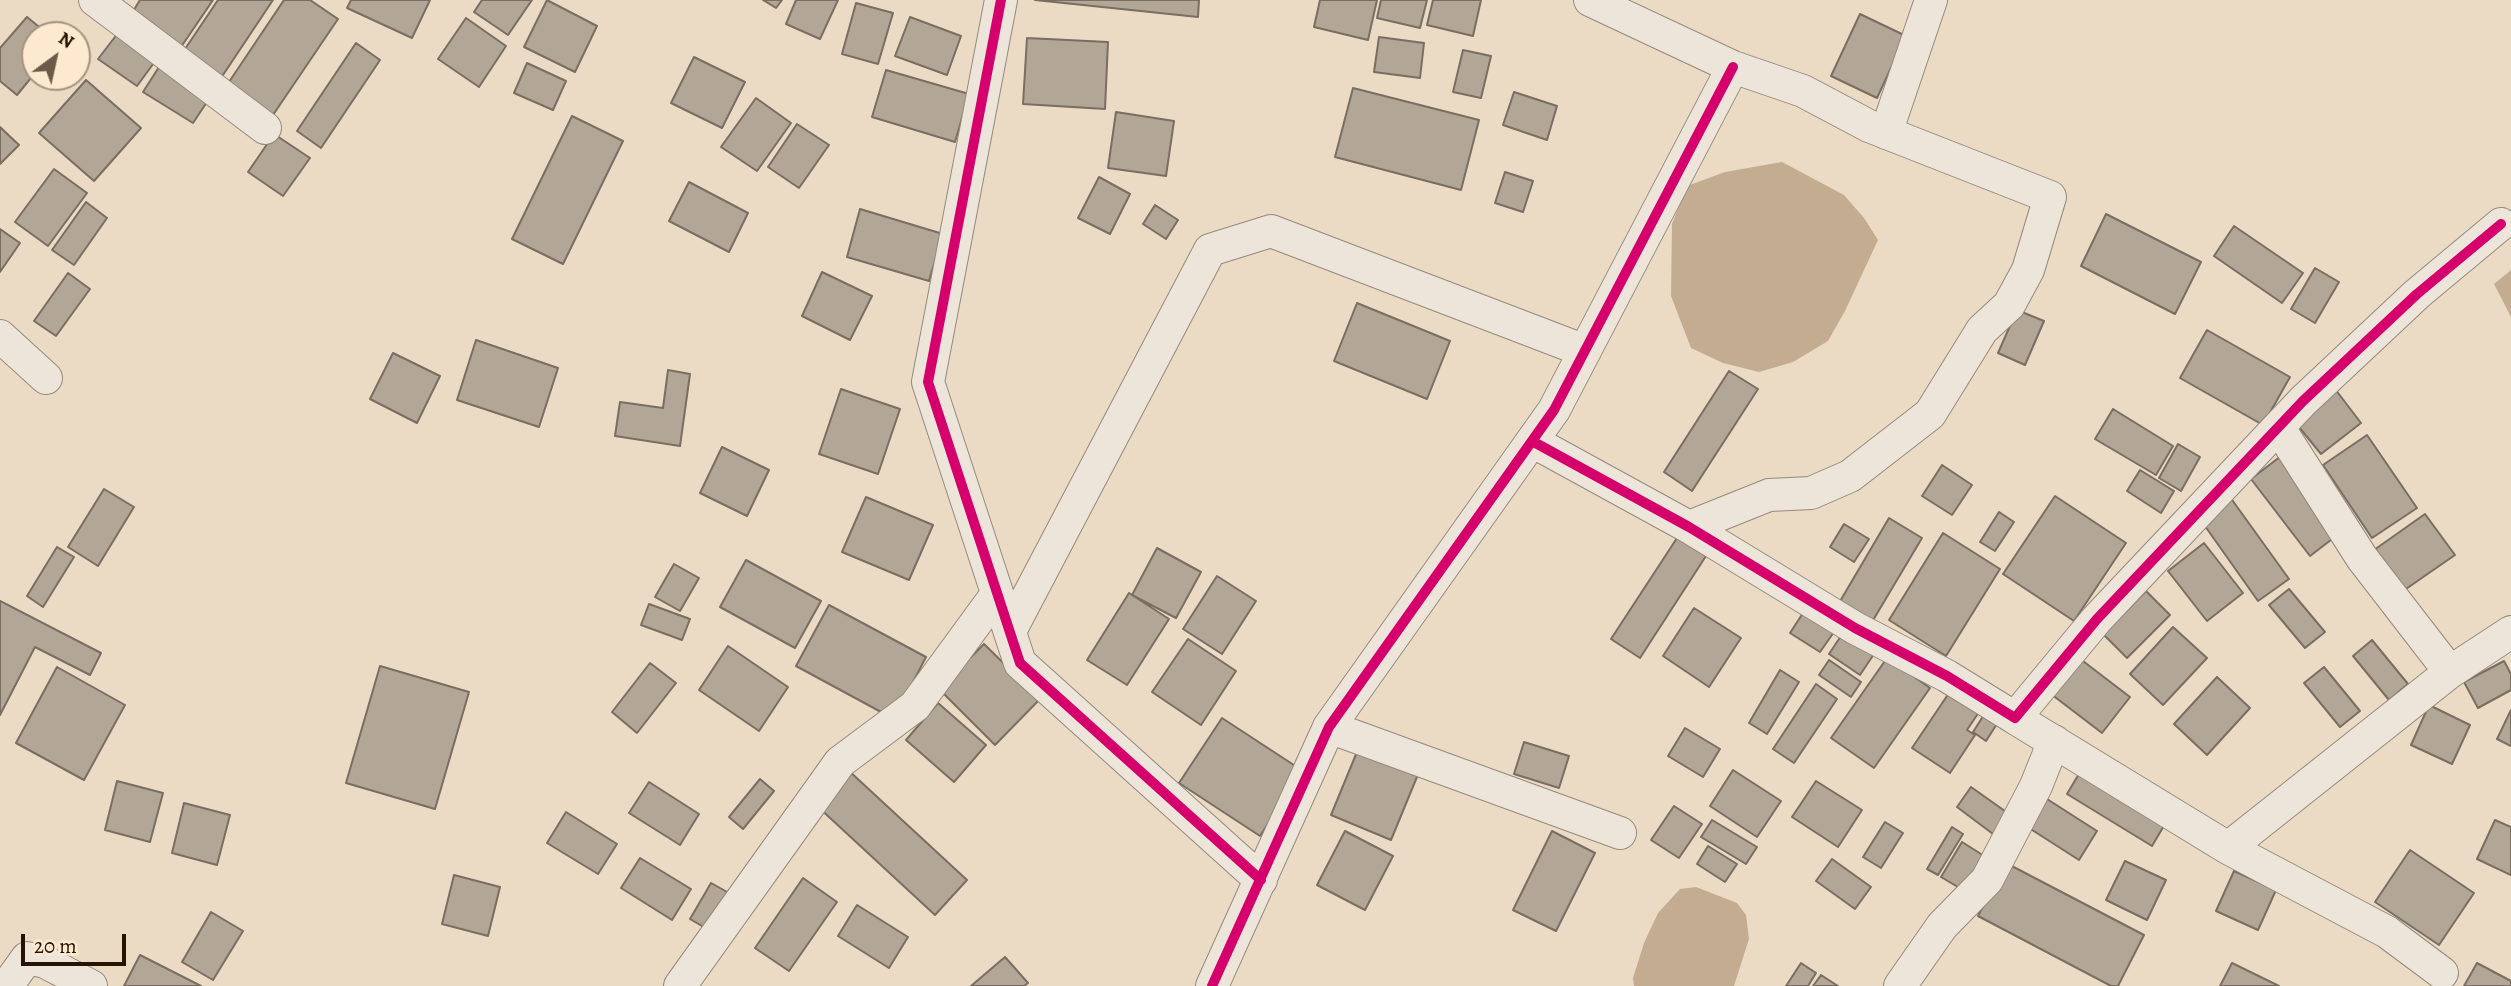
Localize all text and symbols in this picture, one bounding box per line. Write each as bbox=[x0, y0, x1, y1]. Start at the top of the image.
north arrow bbox=[21, 21, 91, 91]
text: N bbox=[53, 25, 79, 55]
scale bar bbox=[24, 920, 130, 964]
text: 20 m bbox=[34, 932, 77, 960]

